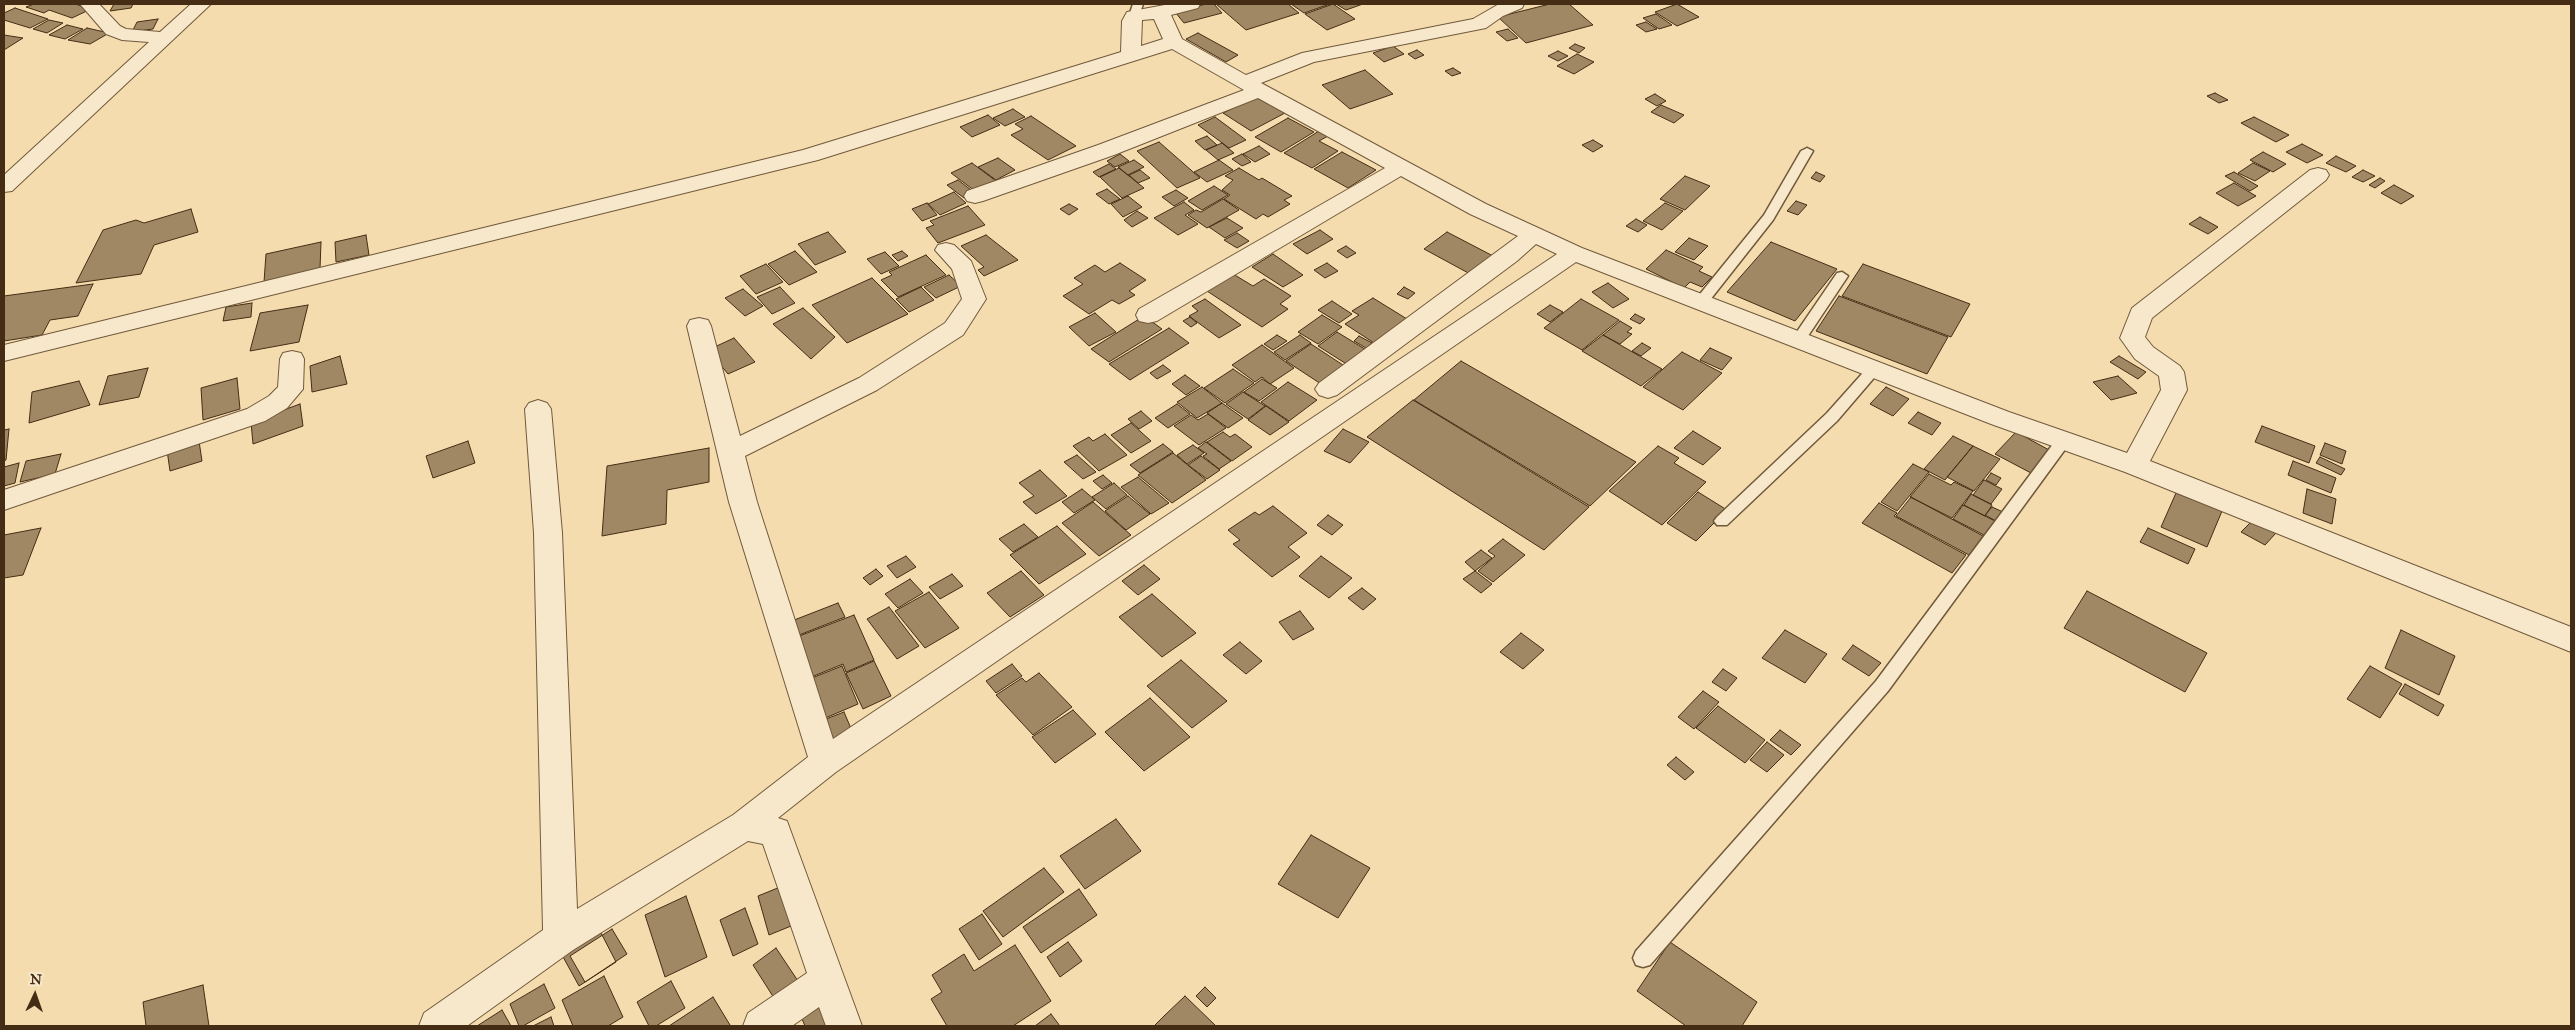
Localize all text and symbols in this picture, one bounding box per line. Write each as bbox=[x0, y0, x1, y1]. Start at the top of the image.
north arrow bbox=[10, 970, 60, 1020]
text: N bbox=[29, 971, 42, 988]

